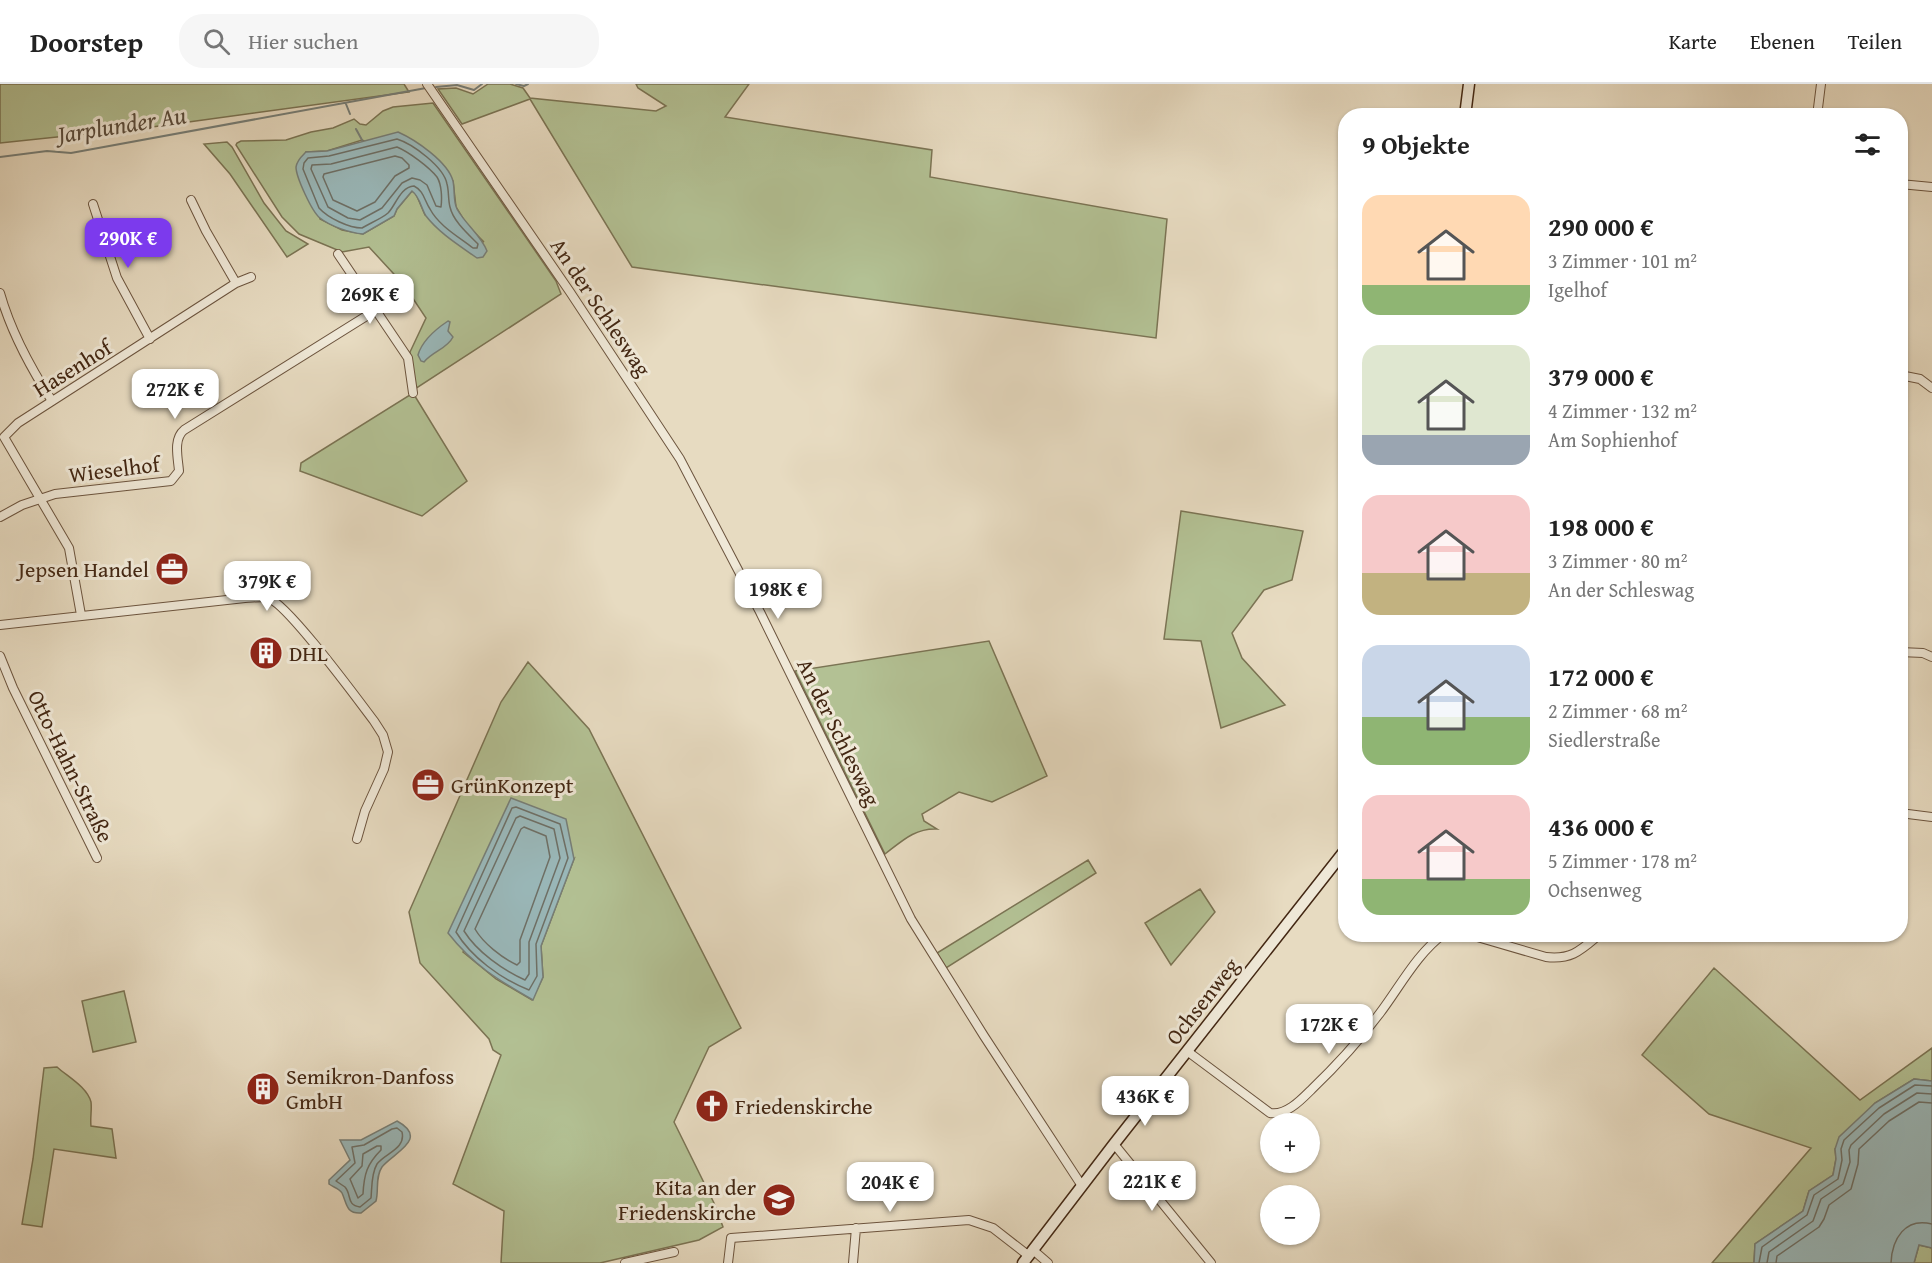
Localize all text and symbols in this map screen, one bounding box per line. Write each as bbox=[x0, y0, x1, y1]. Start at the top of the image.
search box bbox=[179, 14, 599, 68]
text: Doorstep bbox=[30, 21, 143, 62]
icon: search bbox=[200, 25, 233, 58]
text: Hier suchen bbox=[248, 25, 358, 57]
text: Karte bbox=[1669, 26, 1717, 57]
text: Ebenen bbox=[1750, 26, 1815, 57]
text: Teilen bbox=[1848, 26, 1902, 57]
water label: Jarplunder Au bbox=[51, 97, 189, 153]
text: 9 Objekte bbox=[1362, 125, 1470, 164]
icon: filters bbox=[1851, 128, 1884, 161]
text: 290 000 € bbox=[1548, 207, 1654, 246]
pin: 290K € bbox=[79, 218, 177, 269]
icon: home bbox=[1410, 219, 1482, 291]
text: 290K € bbox=[99, 223, 157, 252]
street label: An der Schleswag bbox=[543, 231, 659, 383]
text: 3 Zimmer · 101 m² bbox=[1548, 246, 1697, 275]
pin: 269K € bbox=[321, 274, 419, 325]
text: Igelhof bbox=[1548, 275, 1607, 304]
text: 269K € bbox=[341, 279, 399, 308]
street label: Hasenhof bbox=[27, 330, 120, 405]
text: 379 000 € bbox=[1548, 357, 1654, 396]
pin: 272K € bbox=[126, 369, 224, 420]
icon: home bbox=[1410, 369, 1482, 441]
text: 272K € bbox=[146, 374, 204, 403]
text: 4 Zimmer · 132 m² bbox=[1548, 396, 1697, 425]
text: Am Sophienhof bbox=[1548, 425, 1677, 454]
street label: Wieselhof bbox=[67, 447, 164, 490]
text: 198 000 € bbox=[1548, 507, 1654, 546]
icon: home bbox=[1410, 519, 1482, 591]
text: 3 Zimmer · 80 m² bbox=[1548, 546, 1687, 575]
office icon: Jepsen Handel bbox=[154, 551, 190, 587]
place label: Jepsen Handel bbox=[15, 553, 149, 585]
pin: 379K € bbox=[218, 561, 316, 612]
text: 379K € bbox=[238, 566, 296, 595]
pin: 198K € bbox=[729, 569, 827, 620]
text: 198K € bbox=[749, 574, 807, 603]
text: An der Schleswag bbox=[1548, 575, 1694, 604]
building icon: DHL bbox=[248, 635, 284, 671]
place label: DHL bbox=[289, 637, 328, 669]
street label: An der Schleswag bbox=[789, 653, 889, 811]
text: 172 000 € bbox=[1548, 657, 1654, 696]
icon: home bbox=[1410, 669, 1482, 741]
street label: Otto-Hahn-Straße bbox=[20, 684, 122, 848]
text: 2 Zimmer · 68 m² bbox=[1548, 696, 1687, 725]
text: Siedlerstraße bbox=[1548, 725, 1660, 754]
office icon: GrünKonzept bbox=[410, 767, 446, 803]
place label: GrünKonzept bbox=[451, 769, 574, 801]
text: 436 000 € bbox=[1548, 807, 1654, 846]
icon: home bbox=[1410, 819, 1482, 891]
text: 5 Zimmer · 178 m² bbox=[1548, 846, 1697, 875]
text: Ochsenweg bbox=[1548, 875, 1642, 904]
street label: Ochsenweg bbox=[1158, 951, 1246, 1051]
pin: 172K € bbox=[1280, 1004, 1378, 1055]
text: 172K € bbox=[1300, 1009, 1358, 1038]
place label: Semikron-Danfoss GmbH bbox=[286, 1060, 454, 1117]
building icon: Semikron-Danfoss GmbH bbox=[245, 1071, 281, 1107]
pin: 436K € bbox=[1096, 1076, 1194, 1127]
text: 436K € bbox=[1116, 1081, 1174, 1110]
church icon: Friedenskirche bbox=[694, 1088, 730, 1124]
place label: Friedenskirche bbox=[735, 1090, 873, 1122]
map controls bbox=[1260, 1113, 1320, 1245]
button: + bbox=[1260, 1113, 1320, 1173]
pin: 221K € bbox=[1103, 1161, 1201, 1212]
pin: 204K € bbox=[841, 1162, 939, 1213]
text: 221K € bbox=[1123, 1166, 1181, 1195]
text: 204K € bbox=[861, 1167, 919, 1196]
place label: Kita an der Friedenskirche bbox=[618, 1171, 756, 1228]
school or university icon: Kita an der Friedenskirche bbox=[761, 1182, 797, 1218]
button: − bbox=[1260, 1185, 1320, 1245]

